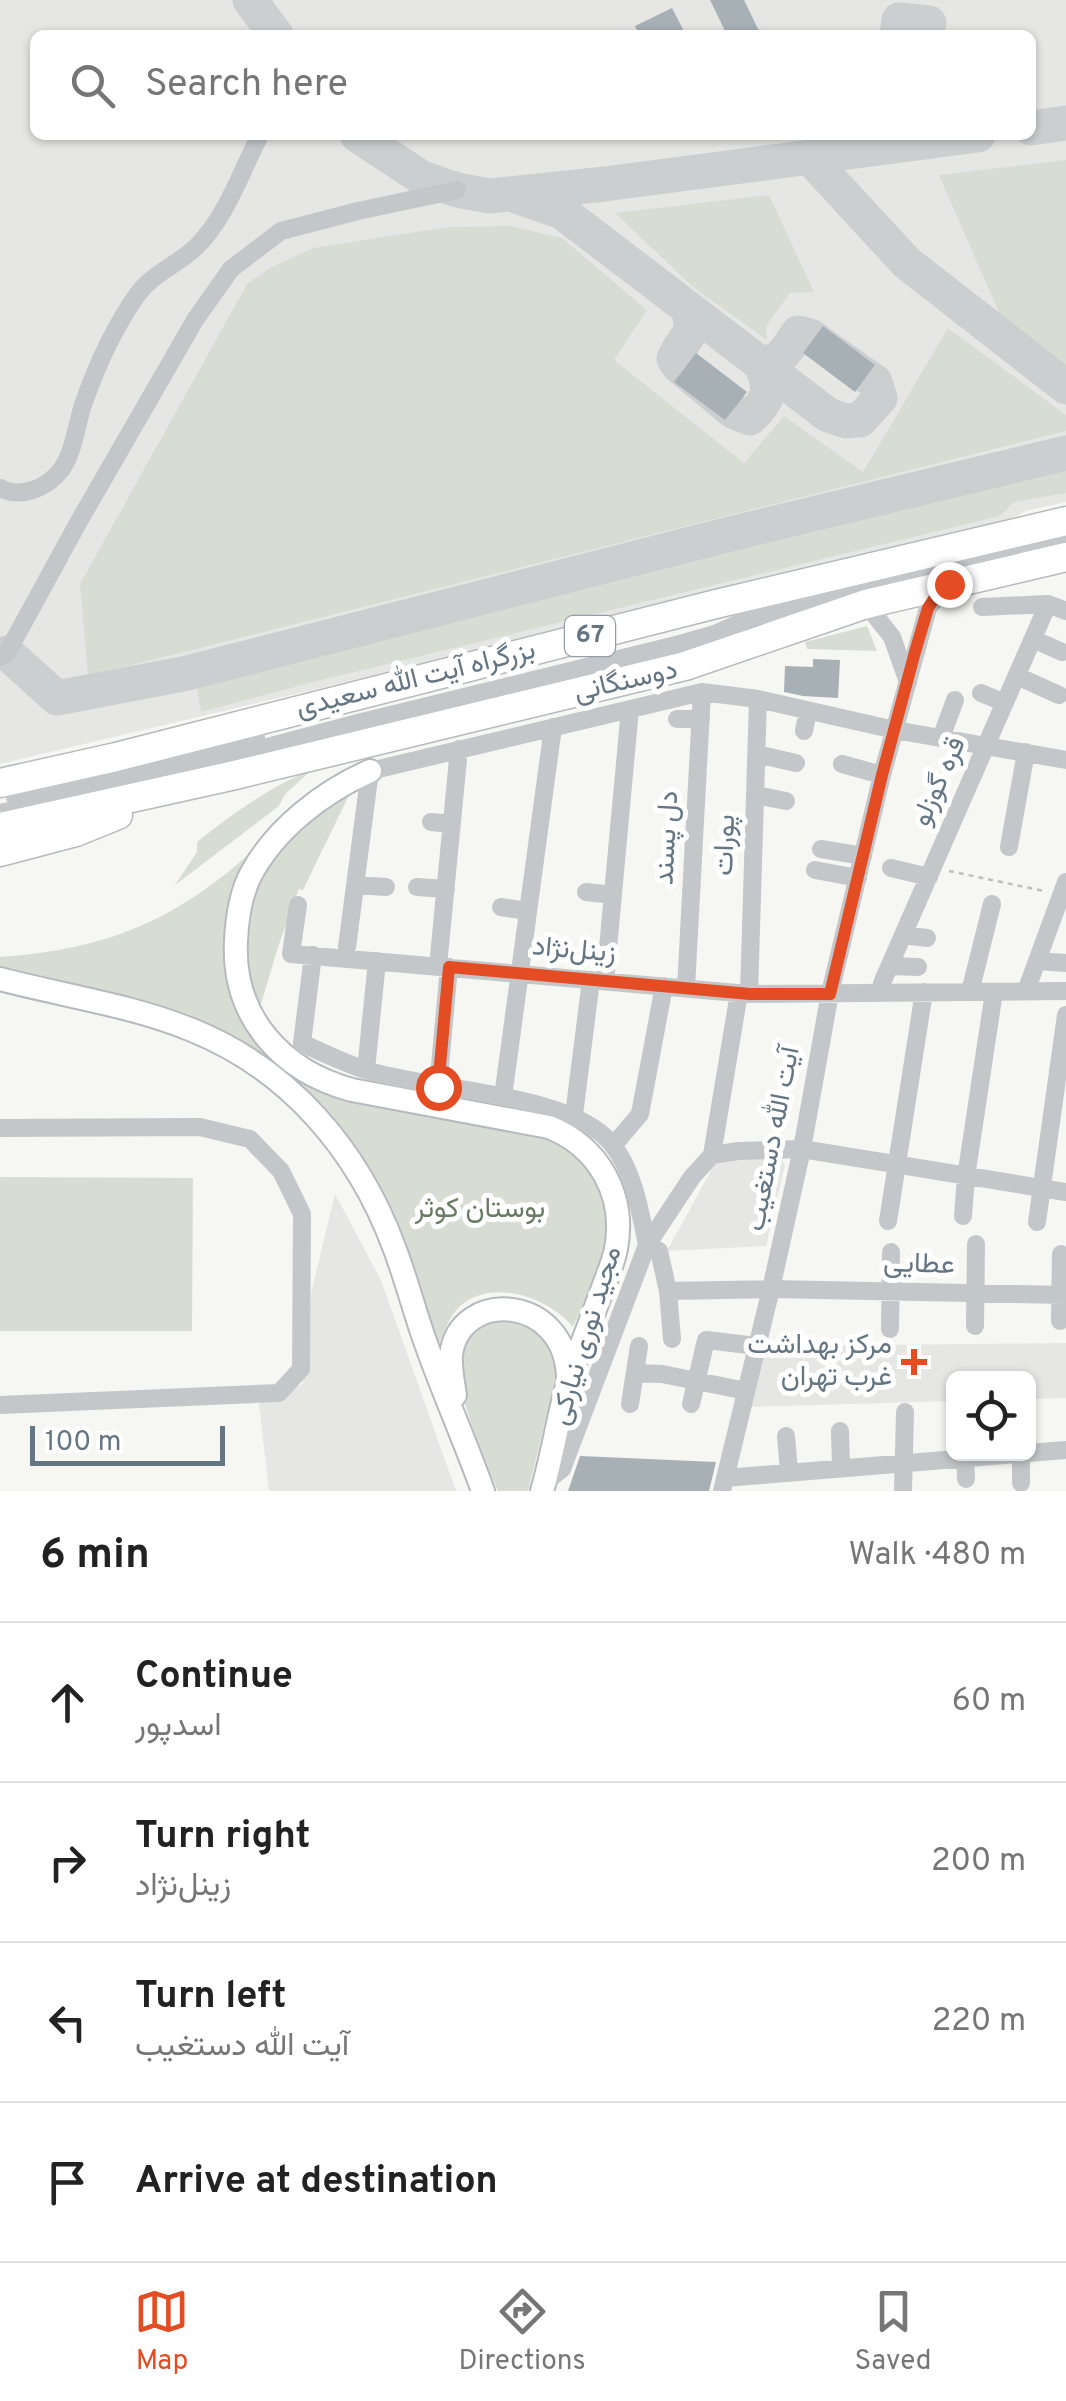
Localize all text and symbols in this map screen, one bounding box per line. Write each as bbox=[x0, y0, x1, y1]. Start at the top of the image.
search box bbox=[30, 30, 1036, 140]
icon: search bbox=[65, 58, 120, 113]
text: Search here bbox=[145, 61, 348, 110]
route end bbox=[927, 562, 973, 608]
road number: 67 bbox=[565, 616, 615, 656]
street label: بزرگراه آیت الله سعیدی bbox=[292, 632, 540, 727]
street label: دوسنگانی bbox=[571, 653, 681, 711]
street label: قره گوزلو bbox=[904, 732, 976, 832]
street label: دل پسند bbox=[648, 790, 688, 886]
street label: پورات bbox=[707, 814, 745, 876]
street label: زینل‌نژاد bbox=[531, 929, 617, 973]
street label: آیت الله دستغیب bbox=[737, 1041, 810, 1234]
route start bbox=[416, 1065, 462, 1111]
park label: بوستان کوثر bbox=[414, 1192, 545, 1228]
street label: مجید نوری نیارکی bbox=[543, 1242, 631, 1430]
street label: عطایی bbox=[883, 1246, 955, 1284]
place label: مرکز بهداشت غرب تهران bbox=[747, 1328, 892, 1396]
marker: مرکز بهداشت غرب تهران bbox=[901, 1349, 927, 1375]
map controls bbox=[946, 1371, 1036, 1461]
button: locate bbox=[946, 1371, 1036, 1461]
scale bar bbox=[30, 1421, 225, 1466]
text: 100 m bbox=[45, 1425, 121, 1461]
text: 6 min bbox=[40, 1530, 150, 1583]
text: Walk · 480 m bbox=[848, 1536, 1026, 1576]
text: Continue bbox=[135, 1653, 293, 1702]
icon: ahead bbox=[40, 1675, 95, 1730]
text: 60 m bbox=[952, 1682, 1026, 1722]
text: اسدپور bbox=[135, 1707, 222, 1747]
text: Turn right bbox=[135, 1813, 310, 1862]
icon: right bbox=[40, 1835, 95, 1890]
text: 200 m bbox=[931, 1842, 1026, 1882]
text: زینل‌نژاد bbox=[135, 1867, 231, 1907]
text: Turn left bbox=[135, 1973, 287, 2022]
icon: left bbox=[40, 1995, 95, 2050]
text: 220 m bbox=[932, 2002, 1026, 2042]
text: آیت الله دستغیب bbox=[135, 2027, 349, 2067]
icon: arrive bbox=[40, 2155, 95, 2210]
text: Arrive at destination bbox=[135, 2158, 498, 2207]
tab: Map bbox=[134, 2284, 189, 2380]
tab: Directions bbox=[458, 2284, 586, 2380]
tab: Saved bbox=[855, 2284, 932, 2380]

